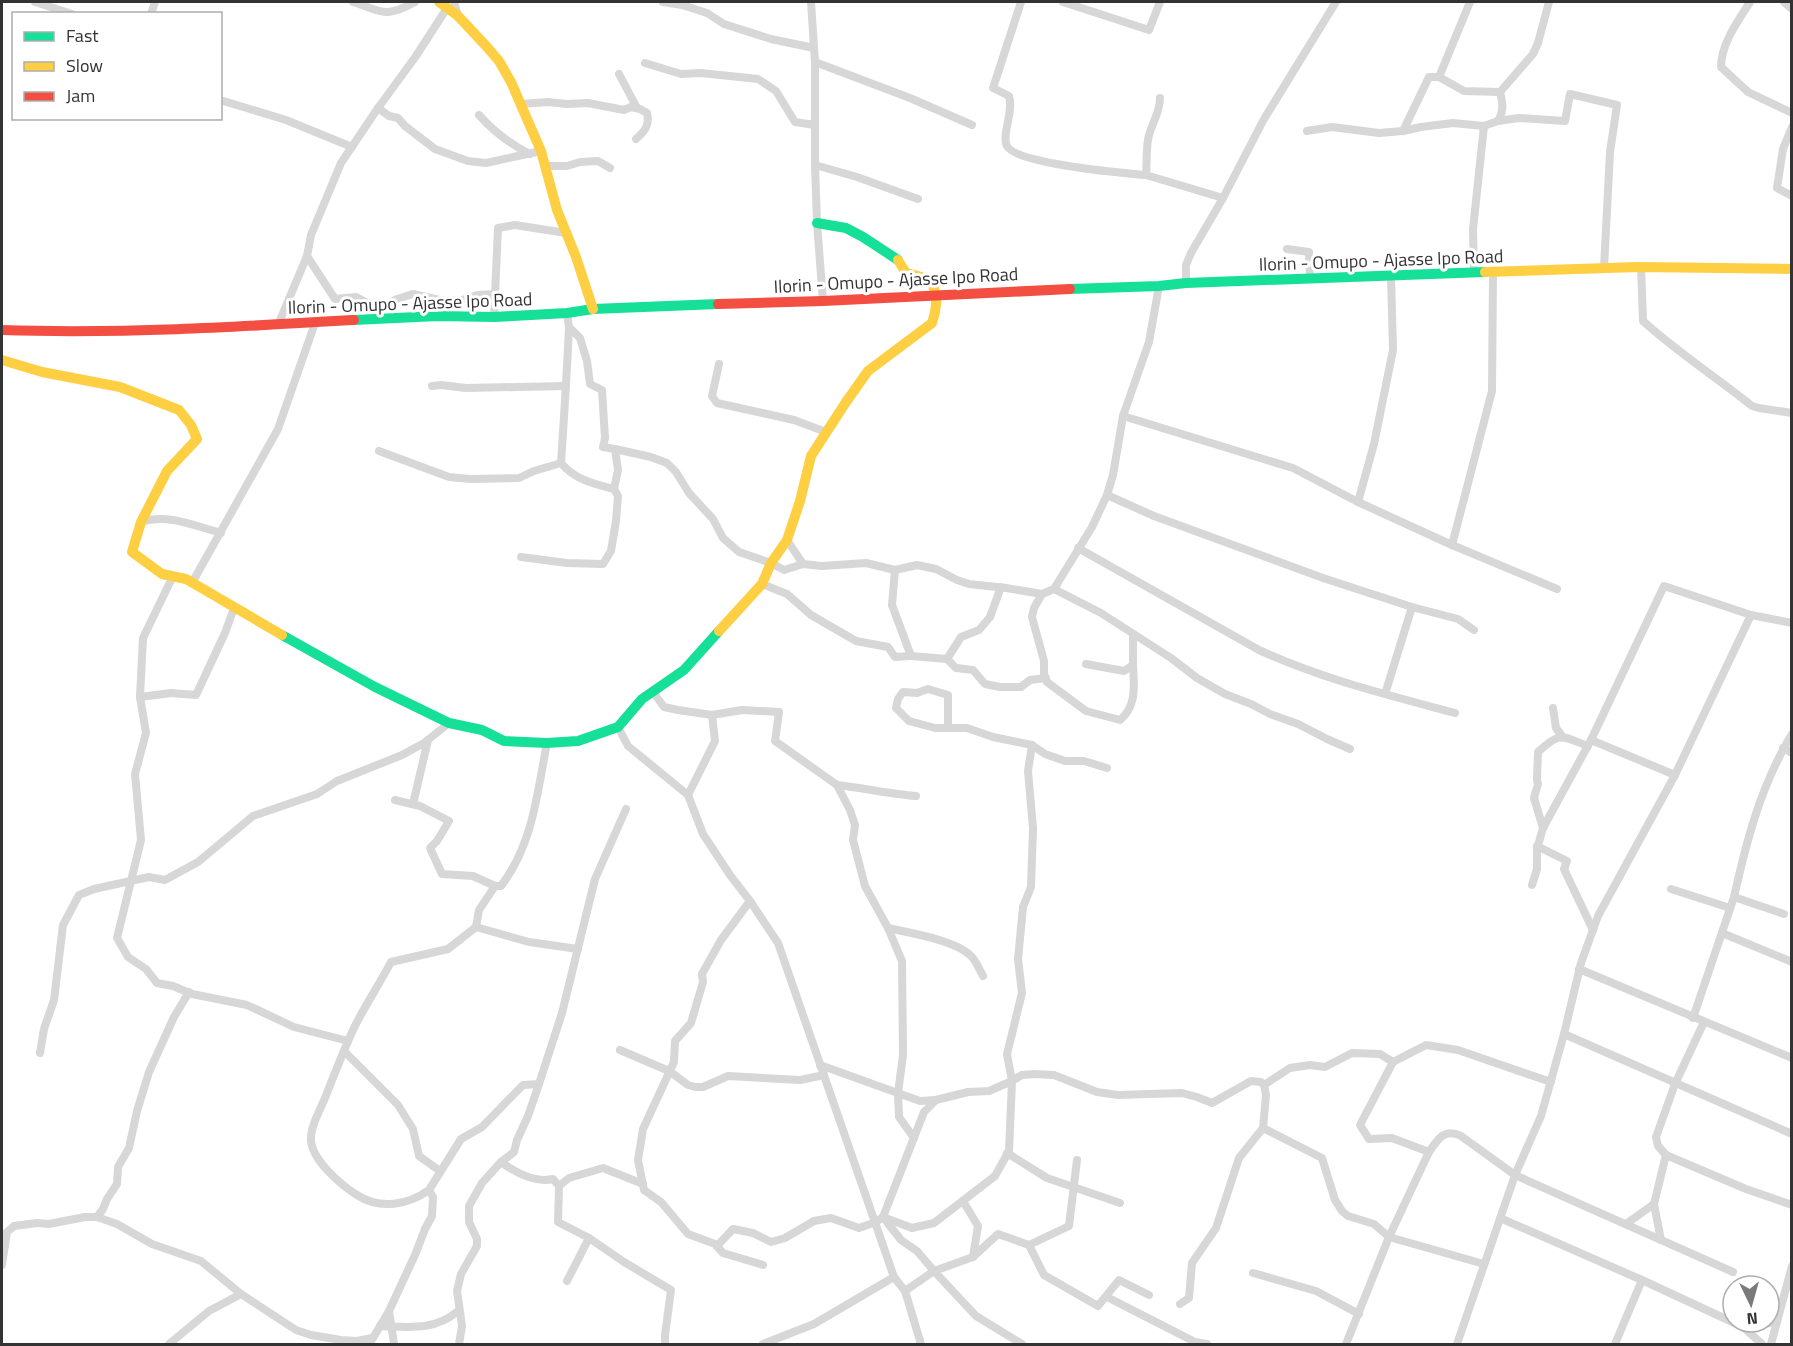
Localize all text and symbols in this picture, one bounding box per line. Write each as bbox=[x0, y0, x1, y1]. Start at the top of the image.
legend bbox=[12, 12, 222, 120]
text: Fast bbox=[66, 22, 99, 49]
text: Slow bbox=[66, 52, 103, 79]
text: Jam bbox=[66, 82, 95, 109]
street label: Ilorin - Omupo - Ajasse Ipo Road bbox=[1258, 242, 1504, 278]
street label: Ilorin - Omupo - Ajasse Ipo Road bbox=[773, 260, 1019, 300]
street label: Ilorin - Omupo - Ajasse Ipo Road bbox=[287, 285, 533, 321]
north arrow bbox=[1721, 1274, 1781, 1334]
text: N bbox=[1746, 1307, 1759, 1331]

